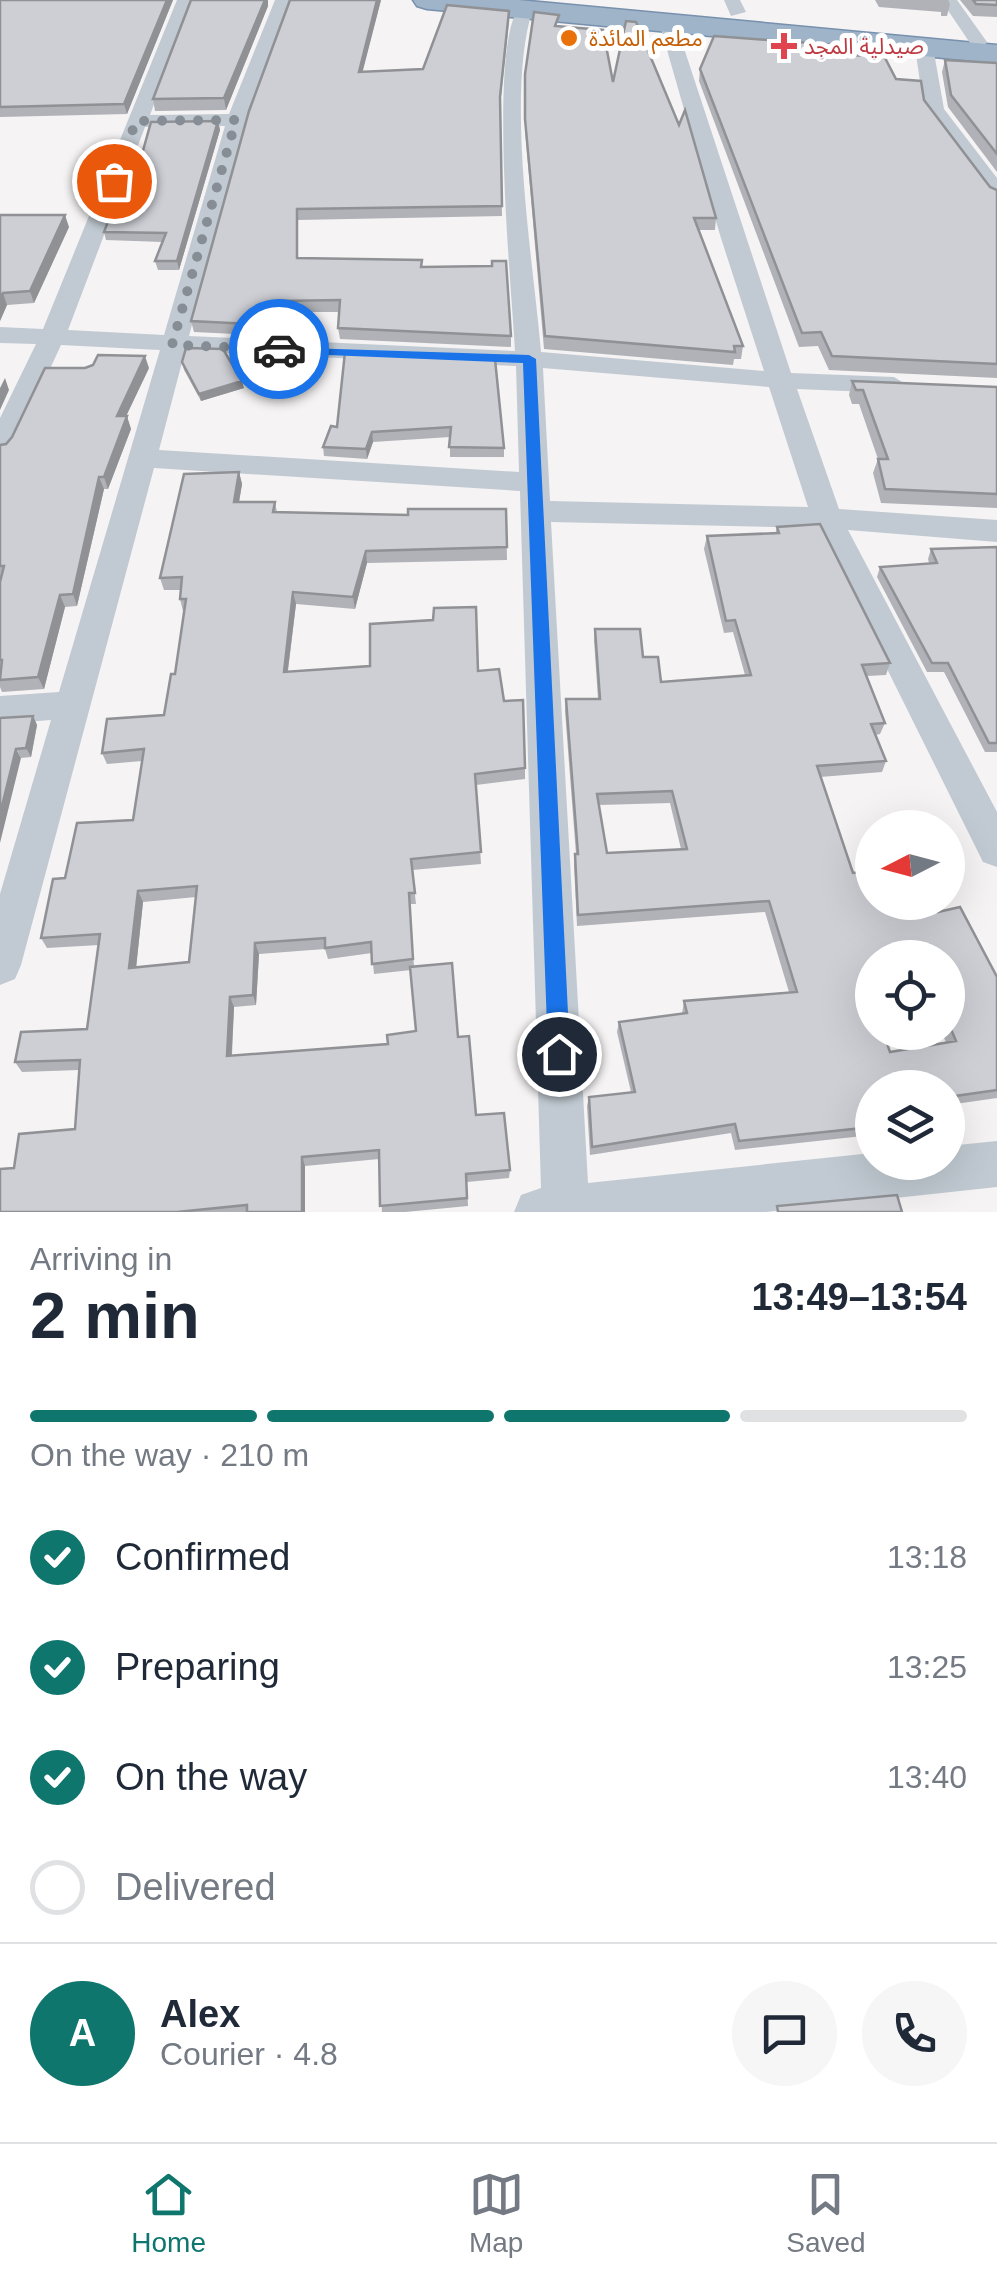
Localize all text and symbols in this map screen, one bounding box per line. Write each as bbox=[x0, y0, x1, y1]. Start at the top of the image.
place label: مطعم المائدة bbox=[589, 26, 703, 55]
marker: مطعم المائدة bbox=[558, 27, 580, 49]
place label: صيدلية المجد bbox=[804, 34, 924, 59]
marker: صيدلية المجد bbox=[773, 35, 795, 57]
pin bbox=[72, 139, 157, 224]
icon: bag bbox=[87, 154, 142, 209]
courier bbox=[229, 299, 329, 399]
icon: car bbox=[252, 322, 307, 377]
north arrow bbox=[855, 810, 965, 920]
map controls bbox=[855, 810, 965, 1180]
button: locate bbox=[855, 940, 965, 1050]
pin bbox=[517, 1012, 602, 1097]
icon: home bbox=[532, 1027, 587, 1082]
button: layers bbox=[855, 1070, 965, 1180]
text: Arriving in bbox=[30, 1241, 172, 1277]
text: 13:49–13:54 bbox=[751, 1276, 967, 1318]
text: 2 min bbox=[30, 1279, 200, 1352]
text: On the way · 210 m bbox=[30, 1437, 309, 1473]
icon: check bbox=[30, 1530, 85, 1585]
text: Confirmed bbox=[115, 1536, 290, 1578]
text: 13:18 bbox=[887, 1539, 967, 1575]
icon: check bbox=[30, 1640, 85, 1695]
text: Preparing bbox=[115, 1646, 280, 1688]
text: 13:25 bbox=[887, 1649, 967, 1685]
icon: check bbox=[30, 1750, 85, 1805]
text: On the way bbox=[115, 1756, 307, 1798]
text: 13:40 bbox=[887, 1759, 967, 1795]
text: Delivered bbox=[115, 1866, 276, 1908]
button: chat bbox=[732, 1981, 837, 2086]
button: phone bbox=[862, 1981, 967, 2086]
text: Alex bbox=[160, 1993, 240, 2035]
text: A bbox=[69, 2012, 96, 2054]
text: Courier · 4.8 bbox=[160, 2036, 338, 2072]
tab: Home bbox=[131, 2167, 206, 2259]
tab: Map bbox=[469, 2167, 524, 2259]
tab: Saved bbox=[786, 2167, 866, 2259]

